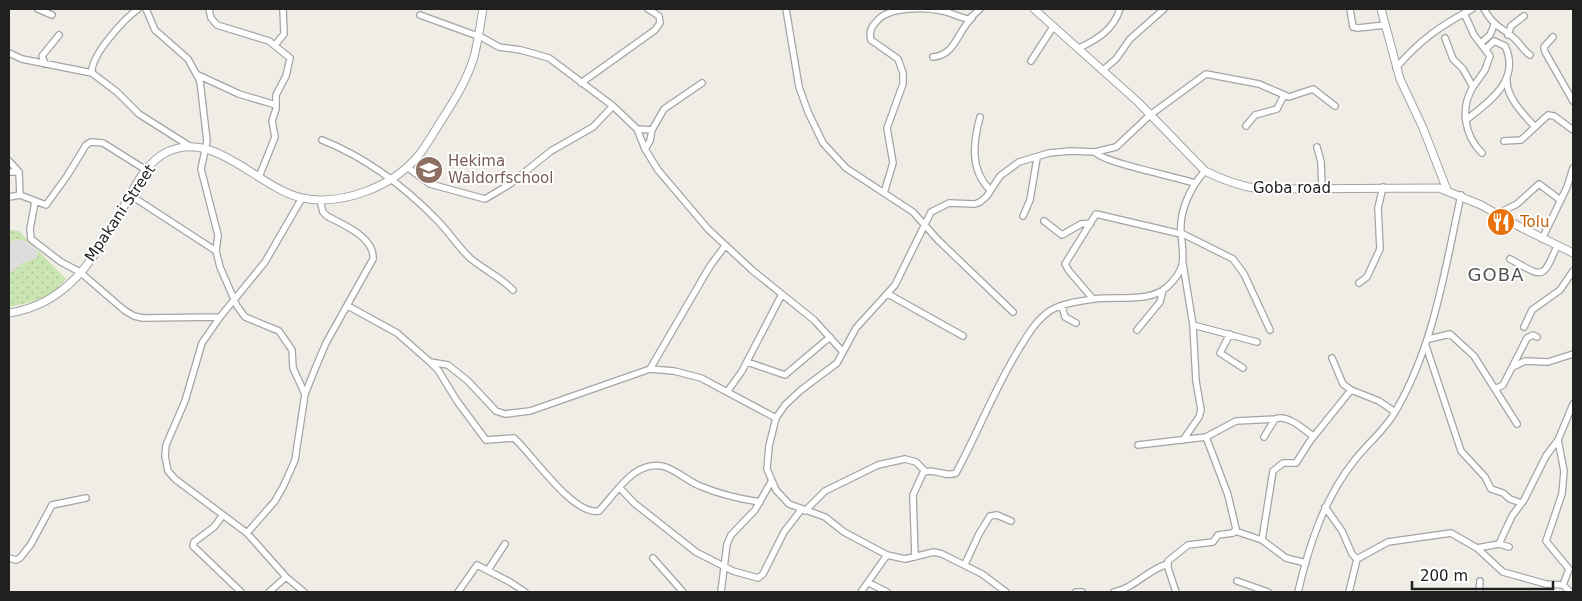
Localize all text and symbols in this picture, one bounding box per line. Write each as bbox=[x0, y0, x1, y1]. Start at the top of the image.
place label: Hekima Waldorfschool bbox=[448, 152, 553, 187]
school or university icon: Hekima Waldorfschool bbox=[414, 155, 444, 185]
street label: Mpakani Street bbox=[81, 161, 159, 265]
street label: Goba road bbox=[1253, 179, 1331, 197]
restaurant icon: Tolu bbox=[1486, 207, 1516, 237]
place label: Tolu bbox=[1519, 213, 1549, 231]
district label: GOBA bbox=[1468, 264, 1524, 285]
scale bar bbox=[1412, 558, 1553, 590]
text: 200 m bbox=[1420, 567, 1468, 585]

